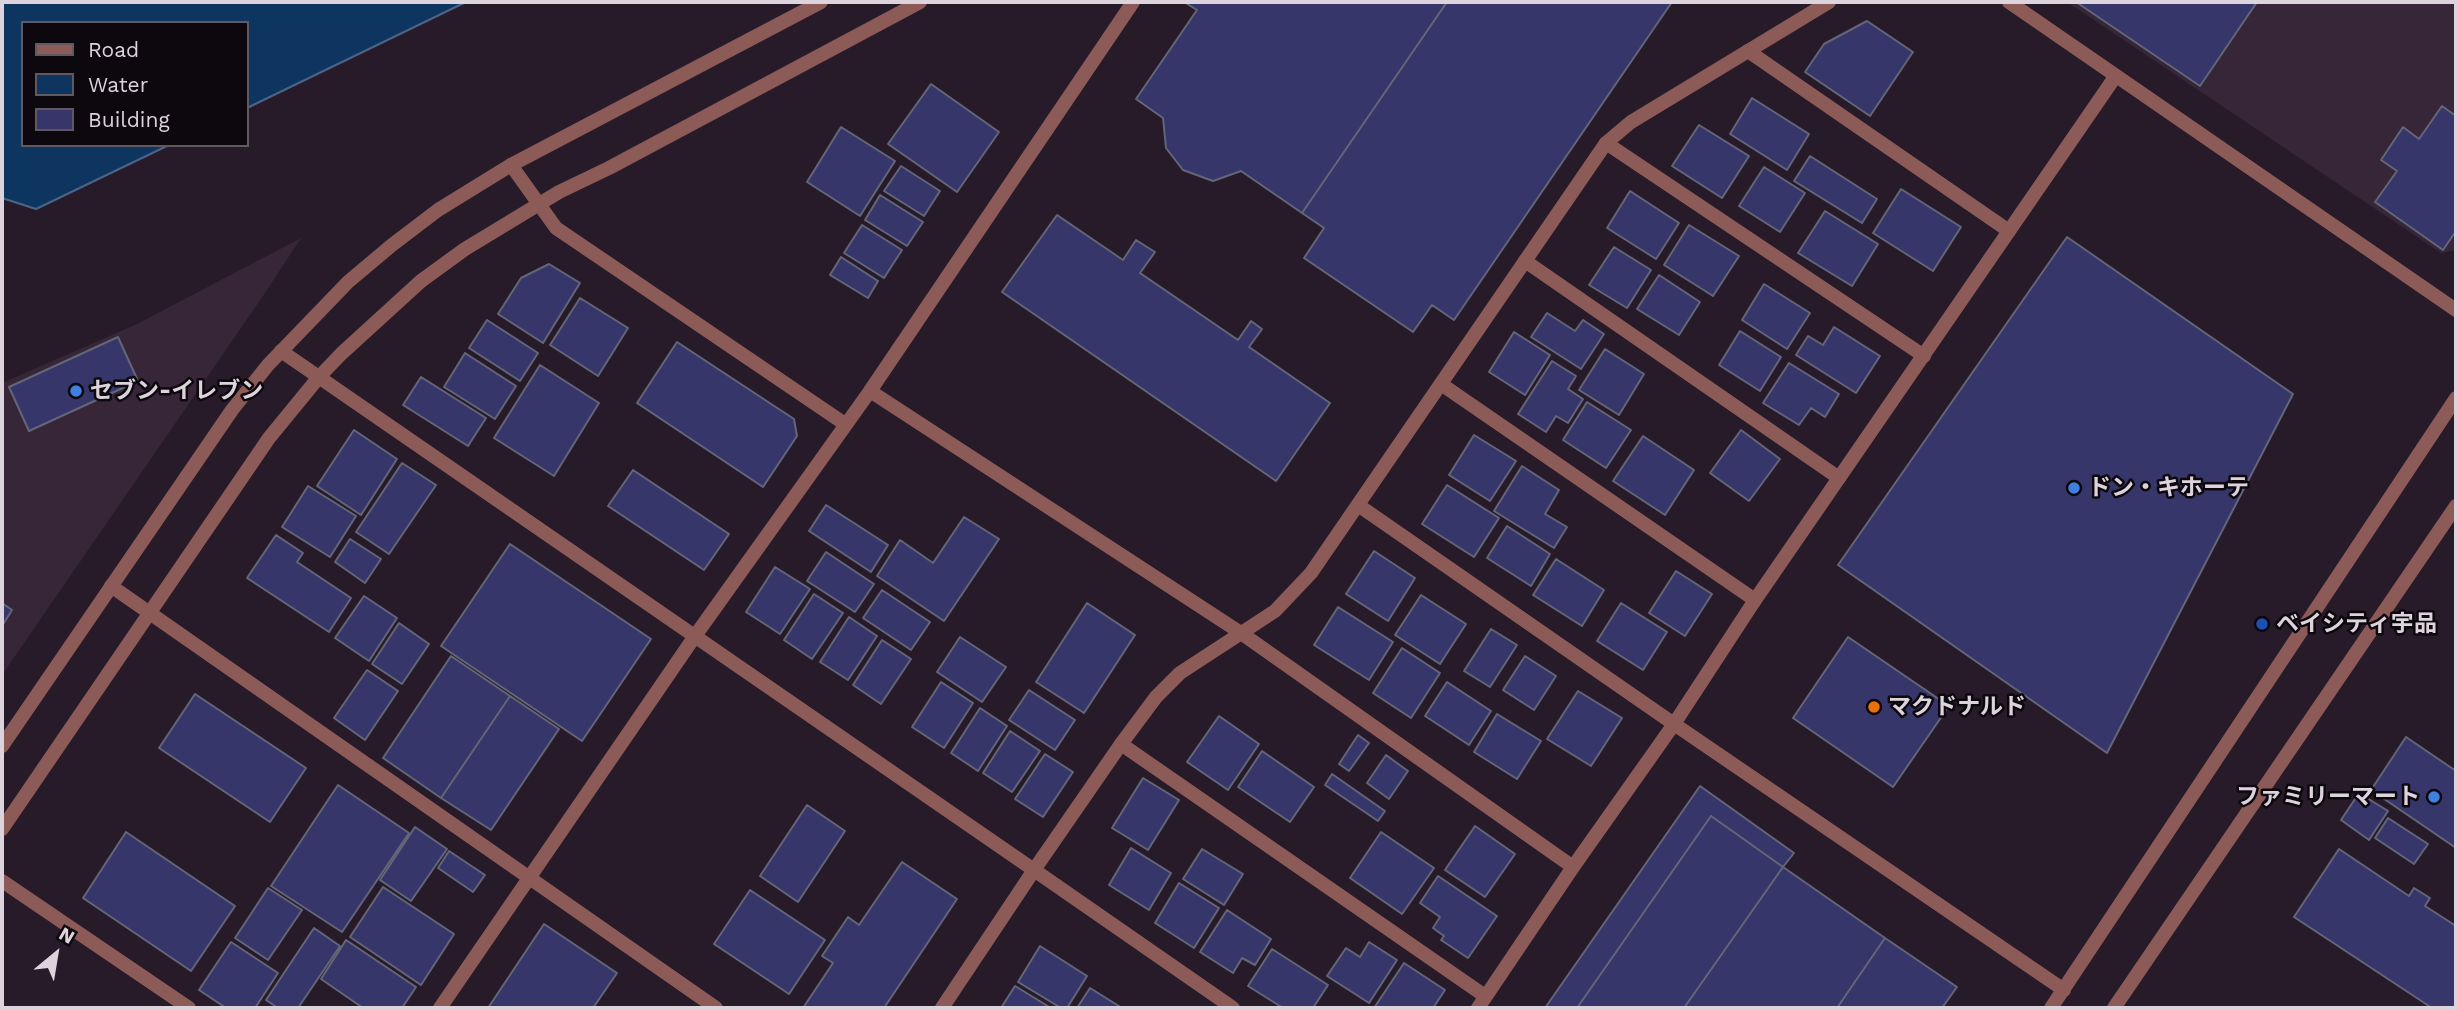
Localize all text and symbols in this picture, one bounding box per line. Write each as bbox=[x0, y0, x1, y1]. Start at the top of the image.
legend bbox=[21, 21, 248, 147]
text: Road bbox=[88, 37, 139, 62]
text: Water bbox=[88, 72, 148, 97]
text: Building bbox=[88, 107, 170, 132]
place label: セブン-イレブン bbox=[90, 377, 263, 405]
marker: セブン-イレブン bbox=[68, 383, 84, 399]
place label: ドン・キホーテ bbox=[2088, 474, 2249, 502]
marker: ドン・キホーテ bbox=[2066, 480, 2082, 496]
place label: ベイシティ宇品 bbox=[2276, 610, 2437, 638]
marker: ベイシティ宇品 bbox=[2254, 616, 2270, 632]
place label: マクドナルド bbox=[1888, 693, 2026, 721]
marker: マクドナルド bbox=[1866, 699, 1882, 715]
place label: ファミリーマート bbox=[2236, 783, 2420, 811]
marker: ファミリーマート bbox=[2426, 789, 2442, 805]
north arrow bbox=[21, 919, 91, 989]
text: N bbox=[55, 922, 79, 949]

